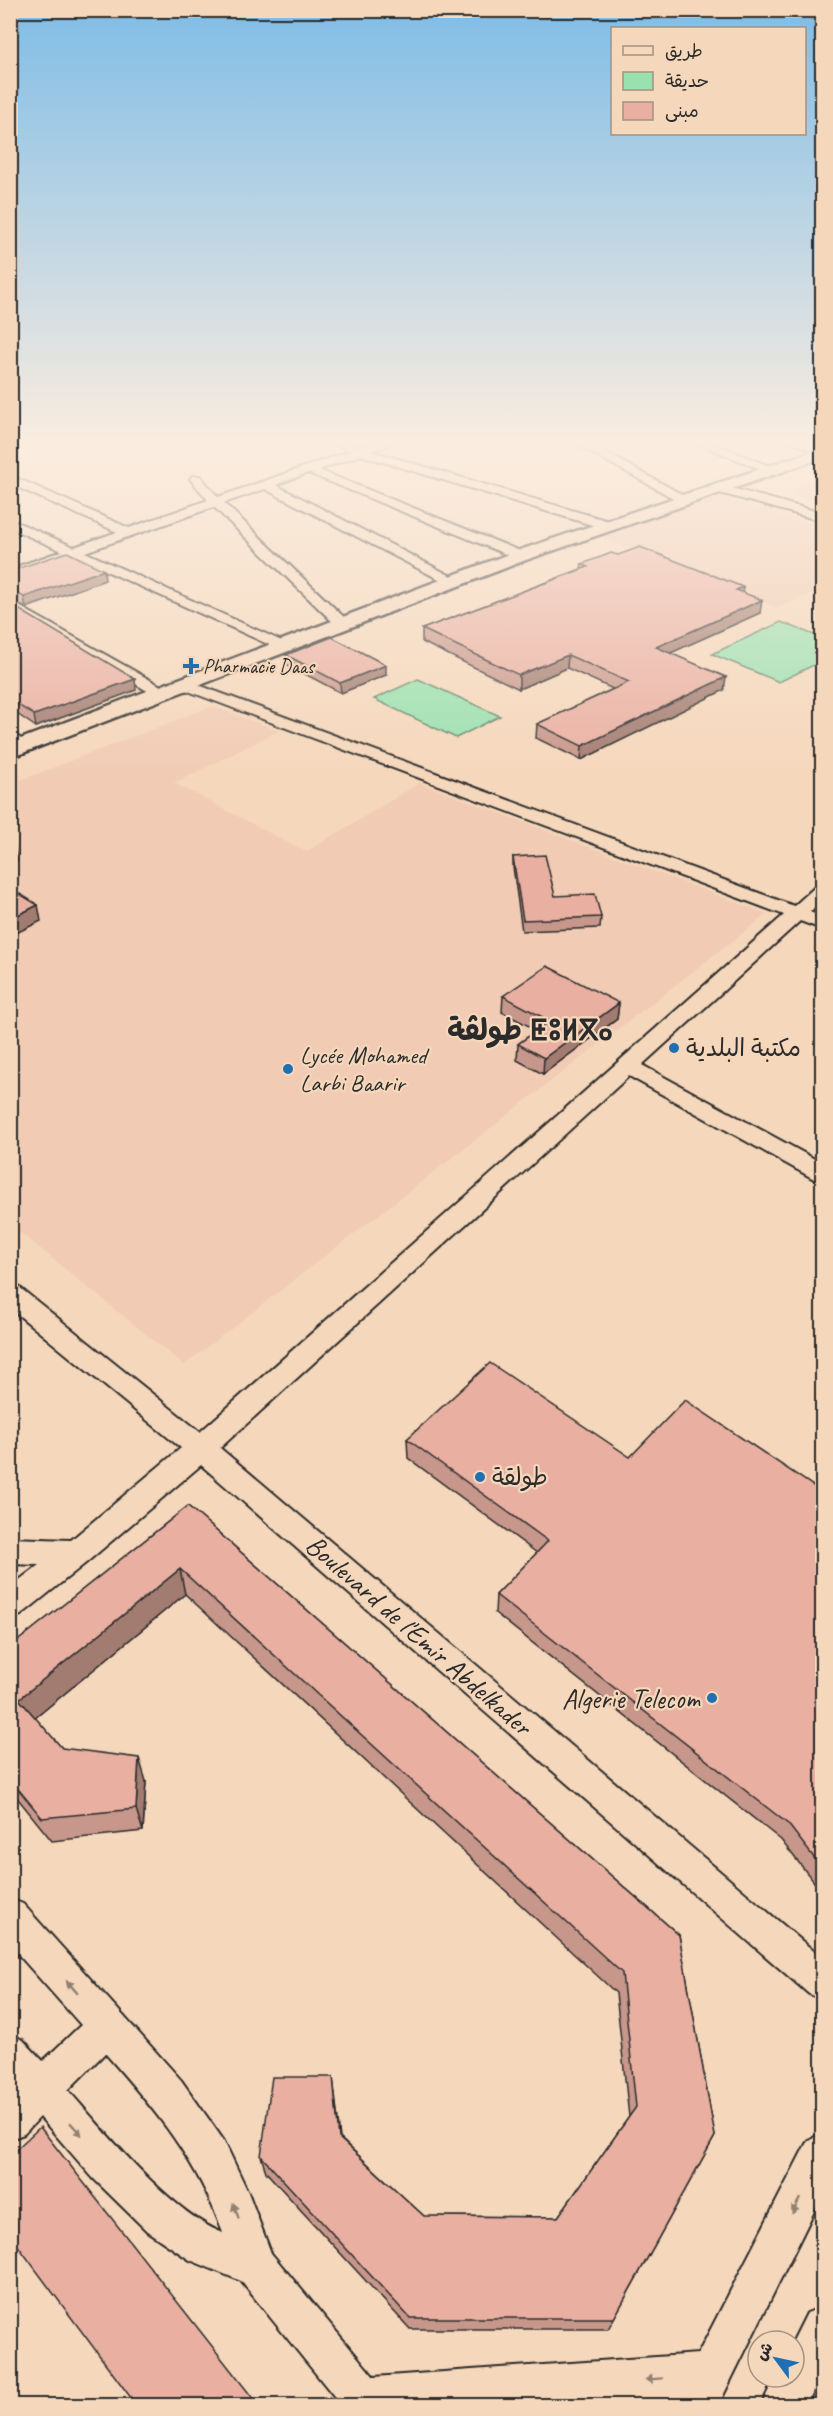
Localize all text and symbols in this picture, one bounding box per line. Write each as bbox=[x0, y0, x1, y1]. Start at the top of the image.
legend bbox=[611, 27, 806, 135]
text: طريق bbox=[665, 40, 703, 62]
text: حديقة bbox=[665, 70, 709, 92]
text: مبنى bbox=[665, 100, 699, 122]
place label: Pharmacie Daas bbox=[203, 654, 316, 679]
marker: Pharmacie Daas bbox=[184, 659, 198, 673]
district label: طولڤة ⵟⵓⵍⴳⴰ bbox=[447, 1011, 613, 1049]
place label: مكتبة البلدية bbox=[686, 1033, 801, 1063]
place label: Lycée Mohamed Larbi Baarir bbox=[300, 1040, 430, 1098]
marker: مكتبة البلدية bbox=[667, 1041, 681, 1055]
marker: Lycée Mohamed Larbi Baarir bbox=[281, 1062, 295, 1076]
place label: طولقة bbox=[492, 1462, 548, 1492]
marker: طولقة bbox=[473, 1470, 487, 1484]
street label: Boulevard de l'Emir Abdelkader bbox=[299, 1527, 541, 1744]
place label: Algerie Telecom bbox=[562, 1681, 701, 1716]
marker: Algerie Telecom bbox=[705, 1691, 719, 1705]
one-way arrow bbox=[66, 1980, 79, 1995]
one-way arrow bbox=[69, 2121, 82, 2136]
one-way arrow bbox=[792, 2198, 801, 2215]
one-way arrow bbox=[230, 2202, 240, 2220]
north arrow bbox=[746, 2329, 806, 2389]
text: ش bbox=[751, 2339, 777, 2364]
one-way arrow bbox=[644, 2374, 663, 2384]

